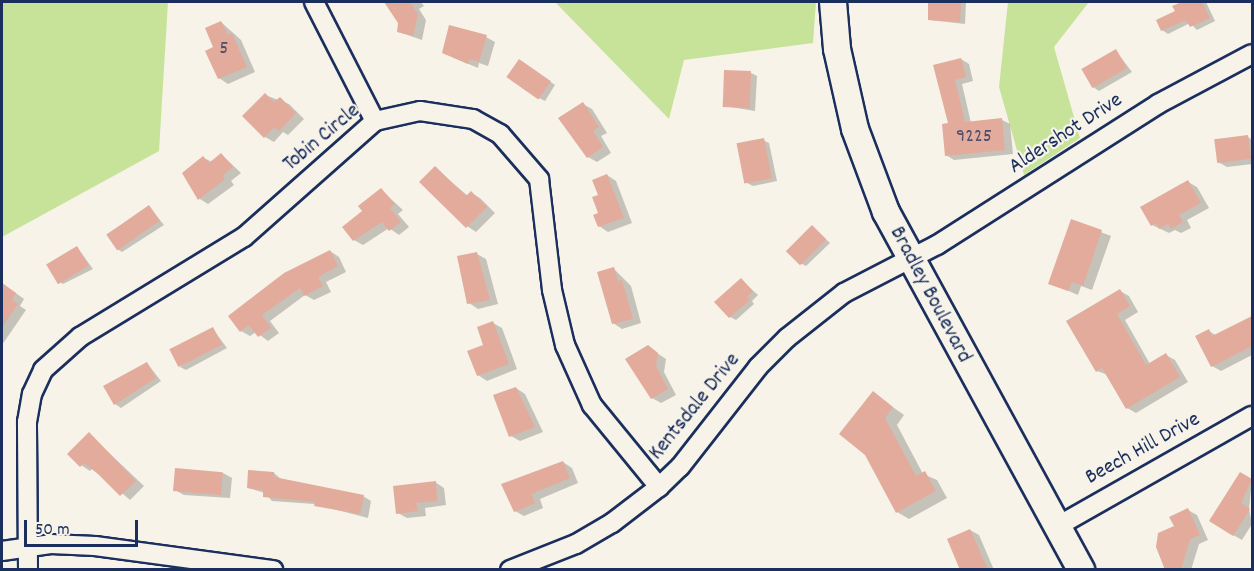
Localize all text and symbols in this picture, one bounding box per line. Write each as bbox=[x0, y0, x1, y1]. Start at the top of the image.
house number: 5 bbox=[219, 37, 229, 61]
street label: Aldershot Drive bbox=[1004, 88, 1128, 180]
street label: Tobin Circle bbox=[278, 98, 366, 178]
house number: 9225 bbox=[956, 125, 992, 149]
street label: Bradley Boulevard bbox=[883, 222, 977, 368]
street label: Kentsdale Drive bbox=[644, 348, 746, 466]
street label: Beech Hill Drive bbox=[1081, 407, 1205, 491]
scale bar bbox=[27, 508, 141, 546]
text: 50 m bbox=[35, 518, 70, 543]

